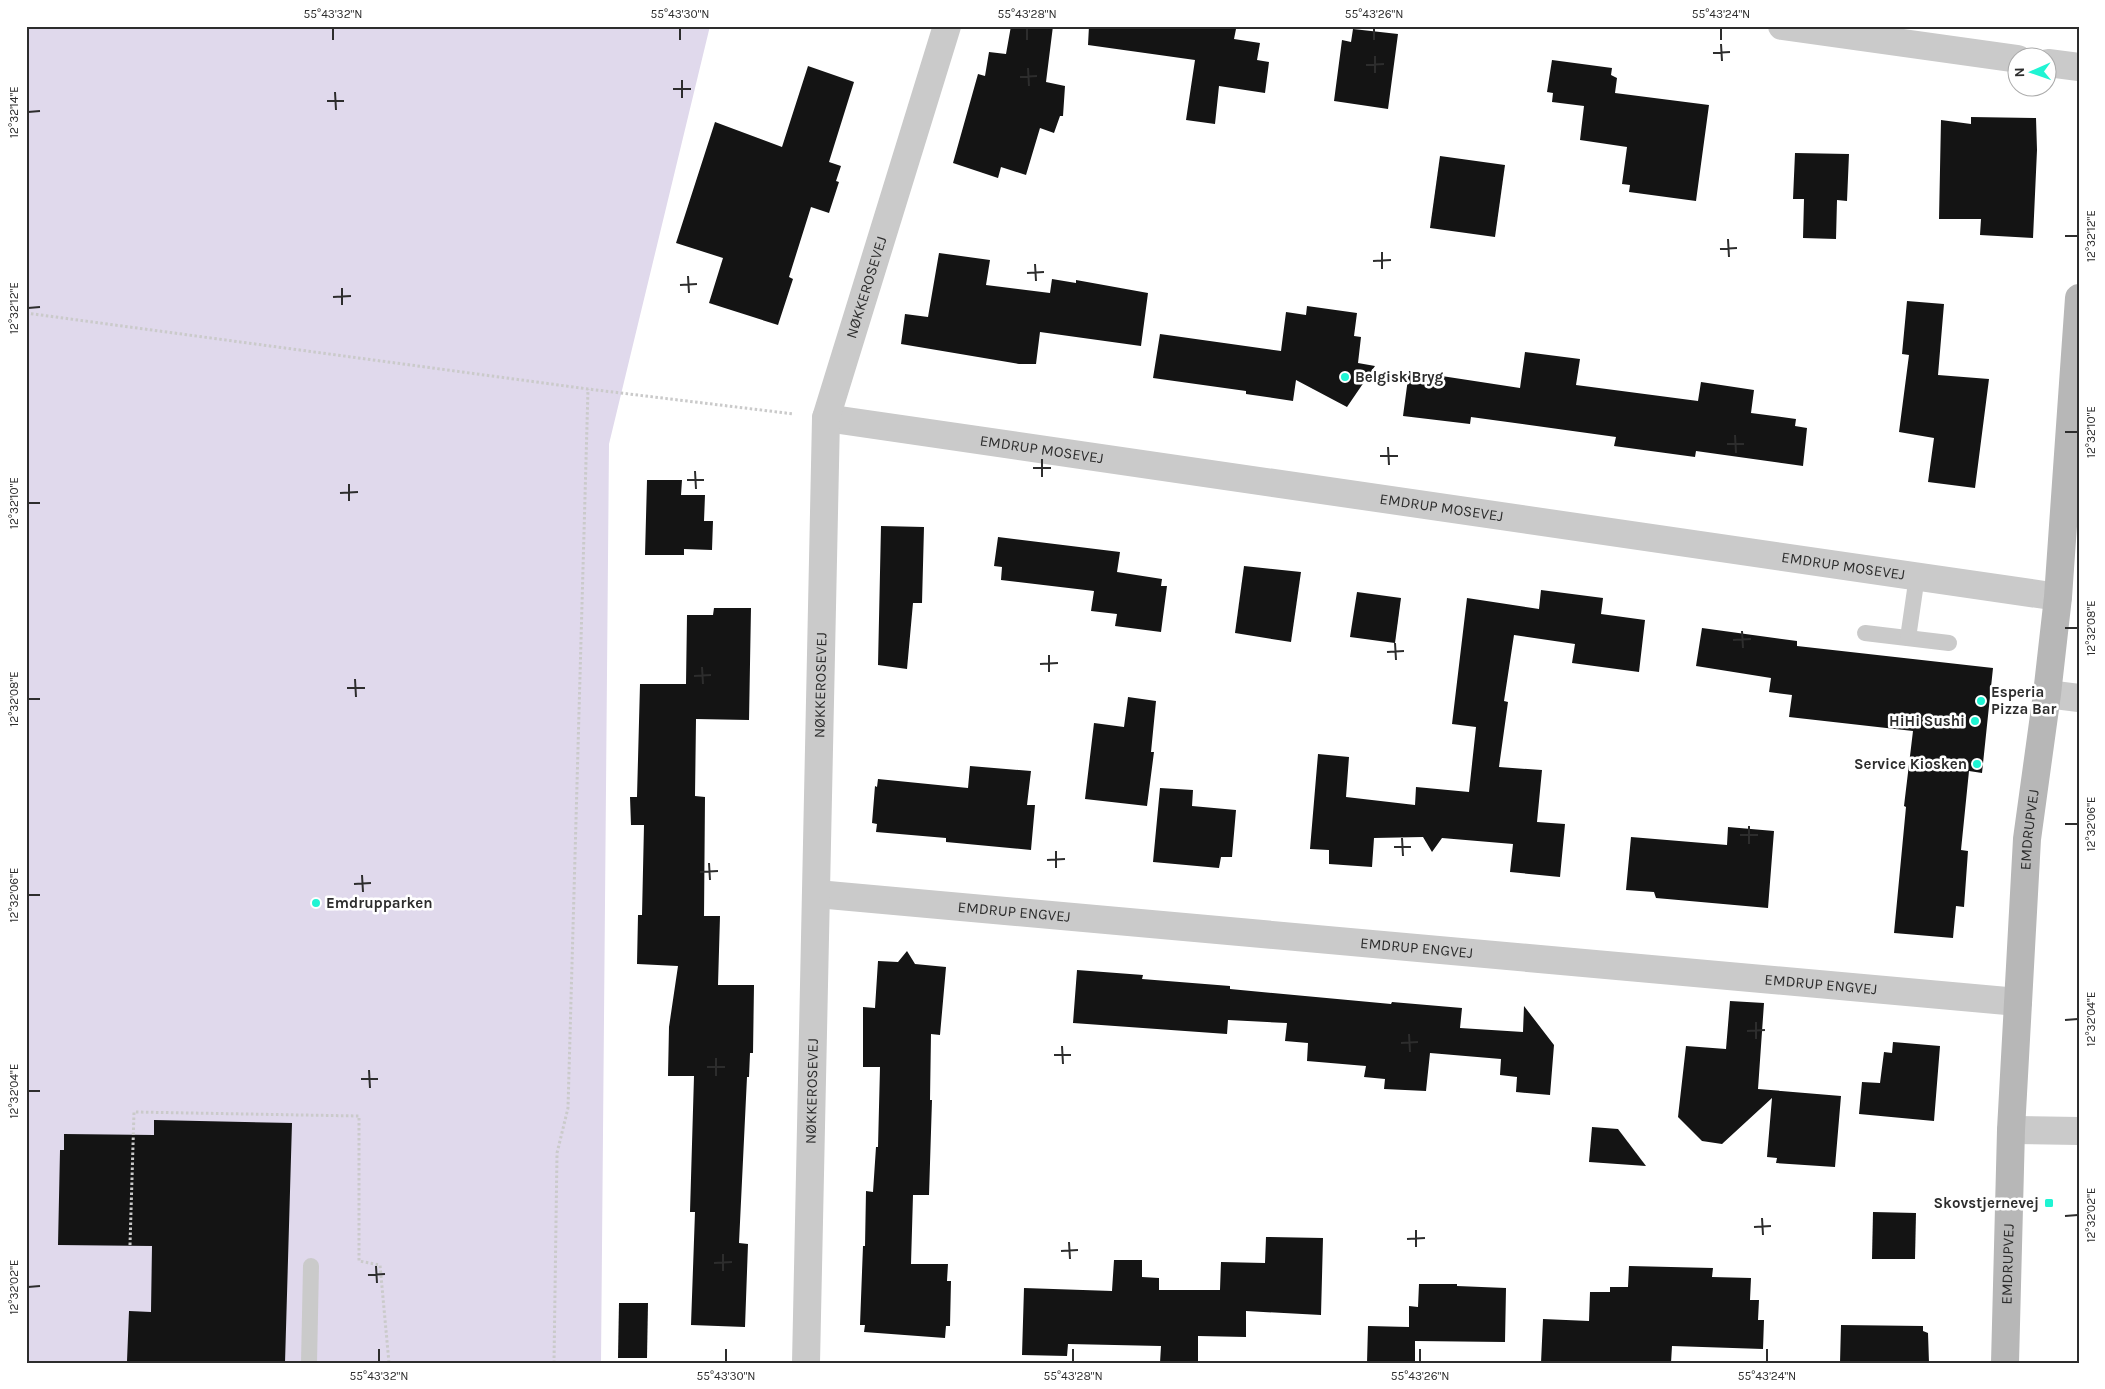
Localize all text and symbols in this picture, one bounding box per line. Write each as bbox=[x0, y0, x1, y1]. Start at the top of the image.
text: 55°43'32"N bbox=[304, 7, 362, 21]
text: 55°43'30"N bbox=[650, 7, 710, 21]
text: 55°43'28"N bbox=[997, 7, 1057, 21]
text: 55°43'26"N bbox=[1345, 7, 1403, 21]
text: 55°43'24"N bbox=[1692, 7, 1750, 21]
north arrow bbox=[2008, 48, 2058, 98]
text: N bbox=[2011, 67, 2028, 78]
text: 12°32'14"E bbox=[7, 86, 21, 138]
text: 12°32'12"E bbox=[2084, 210, 2098, 262]
street label: NØKKEROSEVEJ bbox=[842, 234, 891, 341]
text: 12°32'12"E bbox=[7, 282, 21, 334]
place label: Belgisk Bryg bbox=[1355, 368, 1444, 386]
marker: Belgisk Bryg bbox=[1339, 371, 1351, 383]
text: 12°32'10"E bbox=[2084, 406, 2098, 458]
street label: EMDRUP MOSEVEJ bbox=[979, 431, 1105, 467]
text: 12°32'10"E bbox=[7, 477, 21, 529]
street label: EMDRUP MOSEVEJ bbox=[1379, 490, 1505, 525]
street label: EMDRUP MOSEVEJ bbox=[1780, 548, 1906, 584]
text: 12°32'08"E bbox=[2084, 600, 2098, 656]
street label: NØKKEROSEVEJ bbox=[810, 632, 830, 738]
text: 12°32'08"E bbox=[7, 671, 21, 727]
place label: Esperia Pizza Bar bbox=[1991, 683, 2057, 718]
marker: Esperia Pizza Bar bbox=[1975, 695, 1987, 707]
place label: HiHi Sushi bbox=[1889, 712, 1965, 730]
marker: HiHi Sushi bbox=[1969, 715, 1981, 727]
place label: Service Kiosken bbox=[1854, 755, 1967, 773]
marker: Service Kiosken bbox=[1971, 758, 1983, 770]
street label: EMDRUPVEJ bbox=[2016, 788, 2043, 871]
text: 12°32'06"E bbox=[2084, 796, 2098, 852]
text: 12°32'06"E bbox=[7, 867, 21, 923]
place label: Emdrupparken bbox=[326, 894, 433, 912]
marker: Emdrupparken bbox=[310, 897, 322, 909]
street label: EMDRUP ENGVEJ bbox=[957, 898, 1071, 926]
street label: EMDRUP ENGVEJ bbox=[1359, 934, 1474, 962]
street label: EMDRUP ENGVEJ bbox=[1764, 970, 1878, 998]
text: 12°32'04"E bbox=[2084, 992, 2098, 1046]
street label: NØKKEROSEVEJ bbox=[802, 1038, 822, 1144]
text: 12°32'04"E bbox=[7, 1064, 21, 1118]
text: 12°32'02"E bbox=[2084, 1187, 2098, 1243]
place label: Skovstjernevej bbox=[1934, 1194, 2039, 1212]
marker: Skovstjernevej bbox=[2043, 1197, 2055, 1209]
street label: EMDRUPVEJ bbox=[1998, 1223, 2018, 1305]
text: 12°32'02"E bbox=[7, 1259, 21, 1315]
text: 55°43'32"N bbox=[350, 1369, 408, 1383]
text: 55°43'30"N bbox=[696, 1369, 756, 1383]
text: 55°43'28"N bbox=[1043, 1369, 1103, 1383]
text: 55°43'26"N bbox=[1391, 1369, 1449, 1383]
text: 55°43'24"N bbox=[1738, 1369, 1796, 1383]

